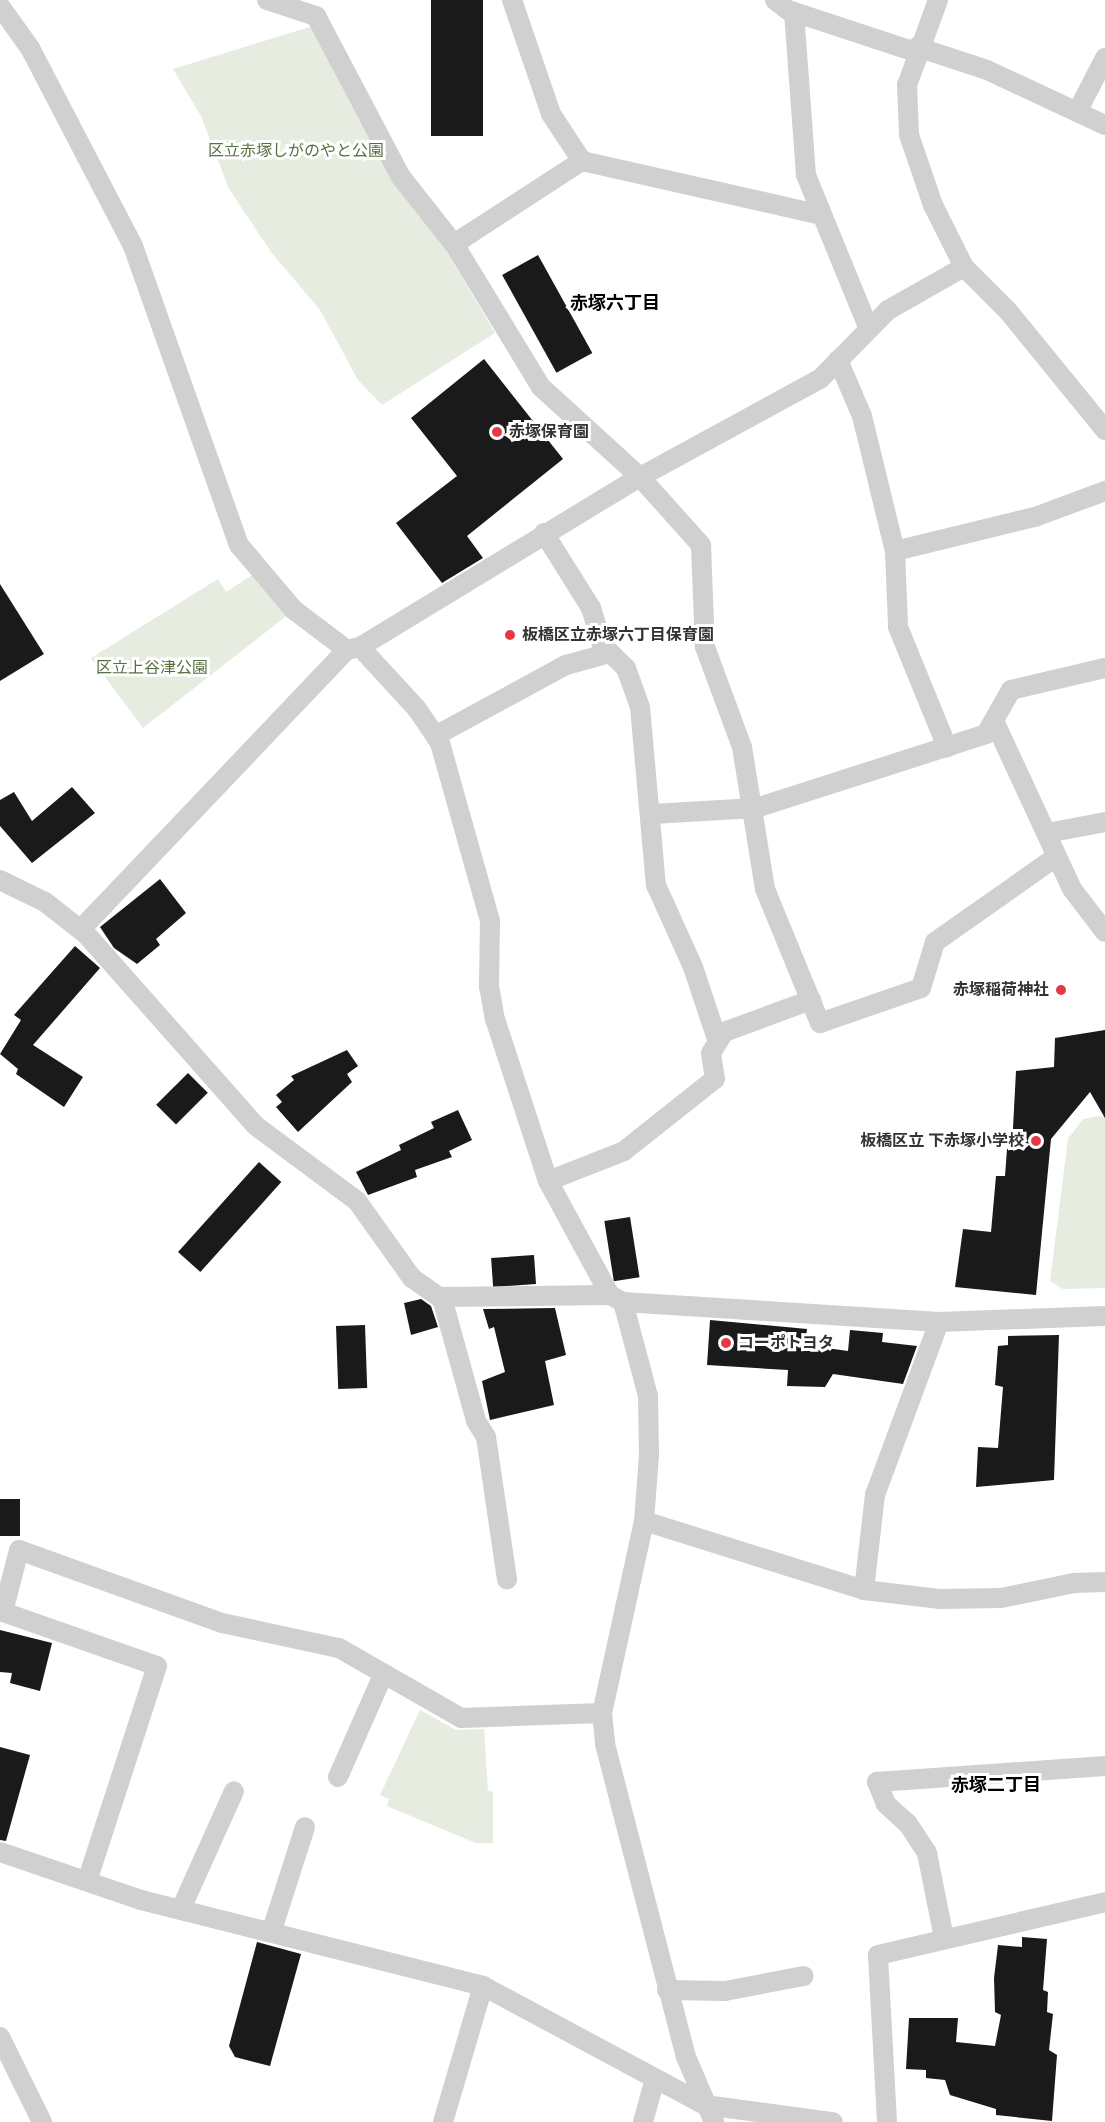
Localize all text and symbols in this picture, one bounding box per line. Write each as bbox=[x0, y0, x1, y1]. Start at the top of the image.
park label: 区立赤塚しがのやと公園 bbox=[208, 141, 384, 161]
district label: 赤塚六丁目 bbox=[570, 292, 660, 314]
place label: 赤塚保育園 bbox=[509, 422, 589, 442]
marker: 赤塚保育園 bbox=[490, 425, 504, 439]
place label: 板橋区立赤塚六丁目保育園 bbox=[522, 625, 714, 645]
marker: 板橋区立赤塚六丁目保育園 bbox=[503, 628, 517, 642]
park label: 区立上谷津公園 bbox=[96, 658, 208, 678]
place label: 赤塚稲荷神社 bbox=[953, 980, 1049, 1000]
marker: 赤塚稲荷神社 bbox=[1054, 983, 1068, 997]
place label: 板橋区立 下赤塚小学校 bbox=[860, 1131, 1024, 1151]
marker: 板橋区立 下赤塚小学校 bbox=[1029, 1134, 1043, 1148]
place label: コーポトヨタ bbox=[738, 1333, 834, 1353]
marker: コーポトヨタ bbox=[719, 1336, 733, 1350]
district label: 赤塚二丁目 bbox=[951, 1774, 1041, 1796]

